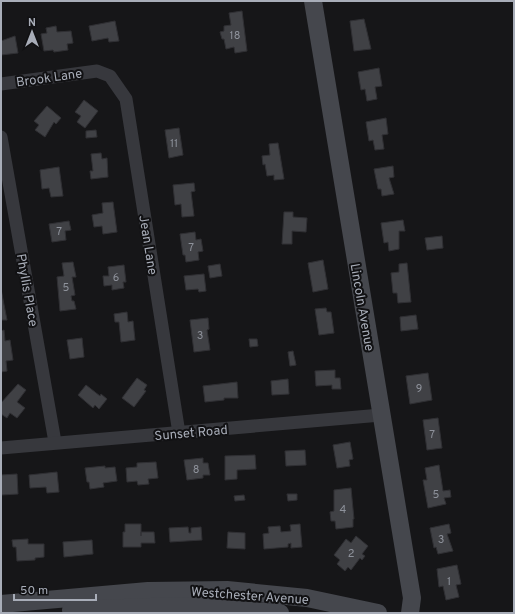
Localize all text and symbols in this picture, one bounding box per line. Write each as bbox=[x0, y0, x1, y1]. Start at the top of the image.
north arrow bbox=[12, 12, 52, 52]
text: N bbox=[28, 16, 36, 30]
house number: 18 bbox=[230, 29, 240, 43]
street label: Brook Lane bbox=[15, 66, 83, 92]
house number: 11 bbox=[170, 137, 178, 151]
street label: Jean Lane bbox=[134, 214, 160, 276]
house number: 7 bbox=[56, 225, 62, 239]
house number: 7 bbox=[188, 241, 194, 255]
street label: Phyllis Place bbox=[12, 253, 40, 328]
street label: Lincoln Avenue bbox=[345, 262, 377, 352]
house number: 6 bbox=[113, 271, 119, 285]
house number: 5 bbox=[63, 281, 70, 295]
house number: 3 bbox=[197, 329, 203, 343]
house number: 9 bbox=[416, 382, 422, 396]
street label: Sunset Road bbox=[154, 423, 228, 445]
house number: 7 bbox=[429, 428, 435, 442]
house number: 8 bbox=[193, 463, 199, 477]
house number: 5 bbox=[433, 488, 440, 502]
house number: 4 bbox=[340, 503, 347, 517]
house number: 3 bbox=[438, 533, 444, 547]
house number: 2 bbox=[348, 547, 354, 561]
house number: 1 bbox=[447, 575, 451, 589]
scale bar bbox=[14, 576, 96, 602]
text: 50 m bbox=[20, 583, 48, 599]
street label: Westchester Avenue bbox=[190, 585, 309, 609]

